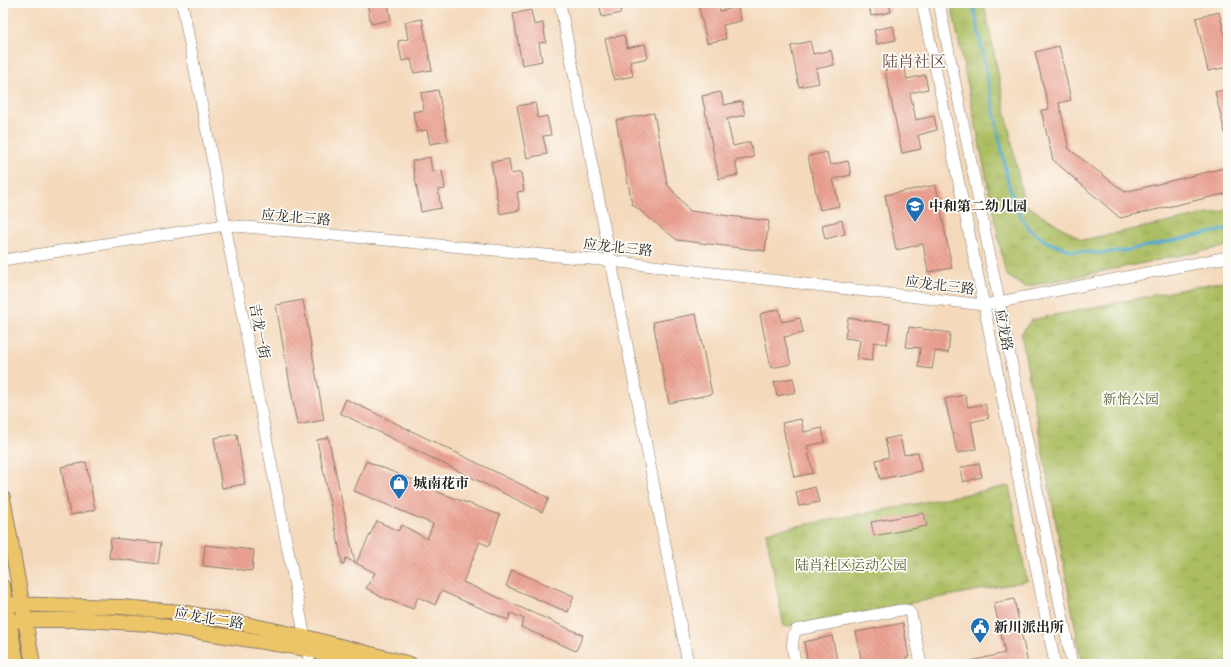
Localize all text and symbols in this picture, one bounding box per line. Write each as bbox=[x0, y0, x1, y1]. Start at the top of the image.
district label: 陆肖社区 bbox=[882, 51, 946, 73]
school or university icon: 中和第二幼儿园 bbox=[904, 195, 926, 223]
place label: 中和第二幼儿园 bbox=[929, 197, 1027, 216]
street label: 应龙北三路 bbox=[260, 205, 332, 230]
street label: 应龙北三路 bbox=[582, 234, 654, 261]
street label: 应龙北三路 bbox=[904, 272, 976, 299]
street label: 吉龙一街 bbox=[245, 302, 274, 360]
street label: 应龙路 bbox=[990, 308, 1017, 353]
park label: 新怡公园 bbox=[1103, 390, 1159, 409]
shop icon: 城南花市 bbox=[388, 472, 410, 500]
place label: 城南花市 bbox=[413, 474, 469, 493]
park label: 陆肖社区运动公园 bbox=[795, 556, 907, 575]
street label: 应龙北二路 bbox=[173, 604, 245, 633]
public building icon: 新川派出所 bbox=[969, 616, 991, 644]
place label: 新川派出所 bbox=[994, 618, 1064, 637]

